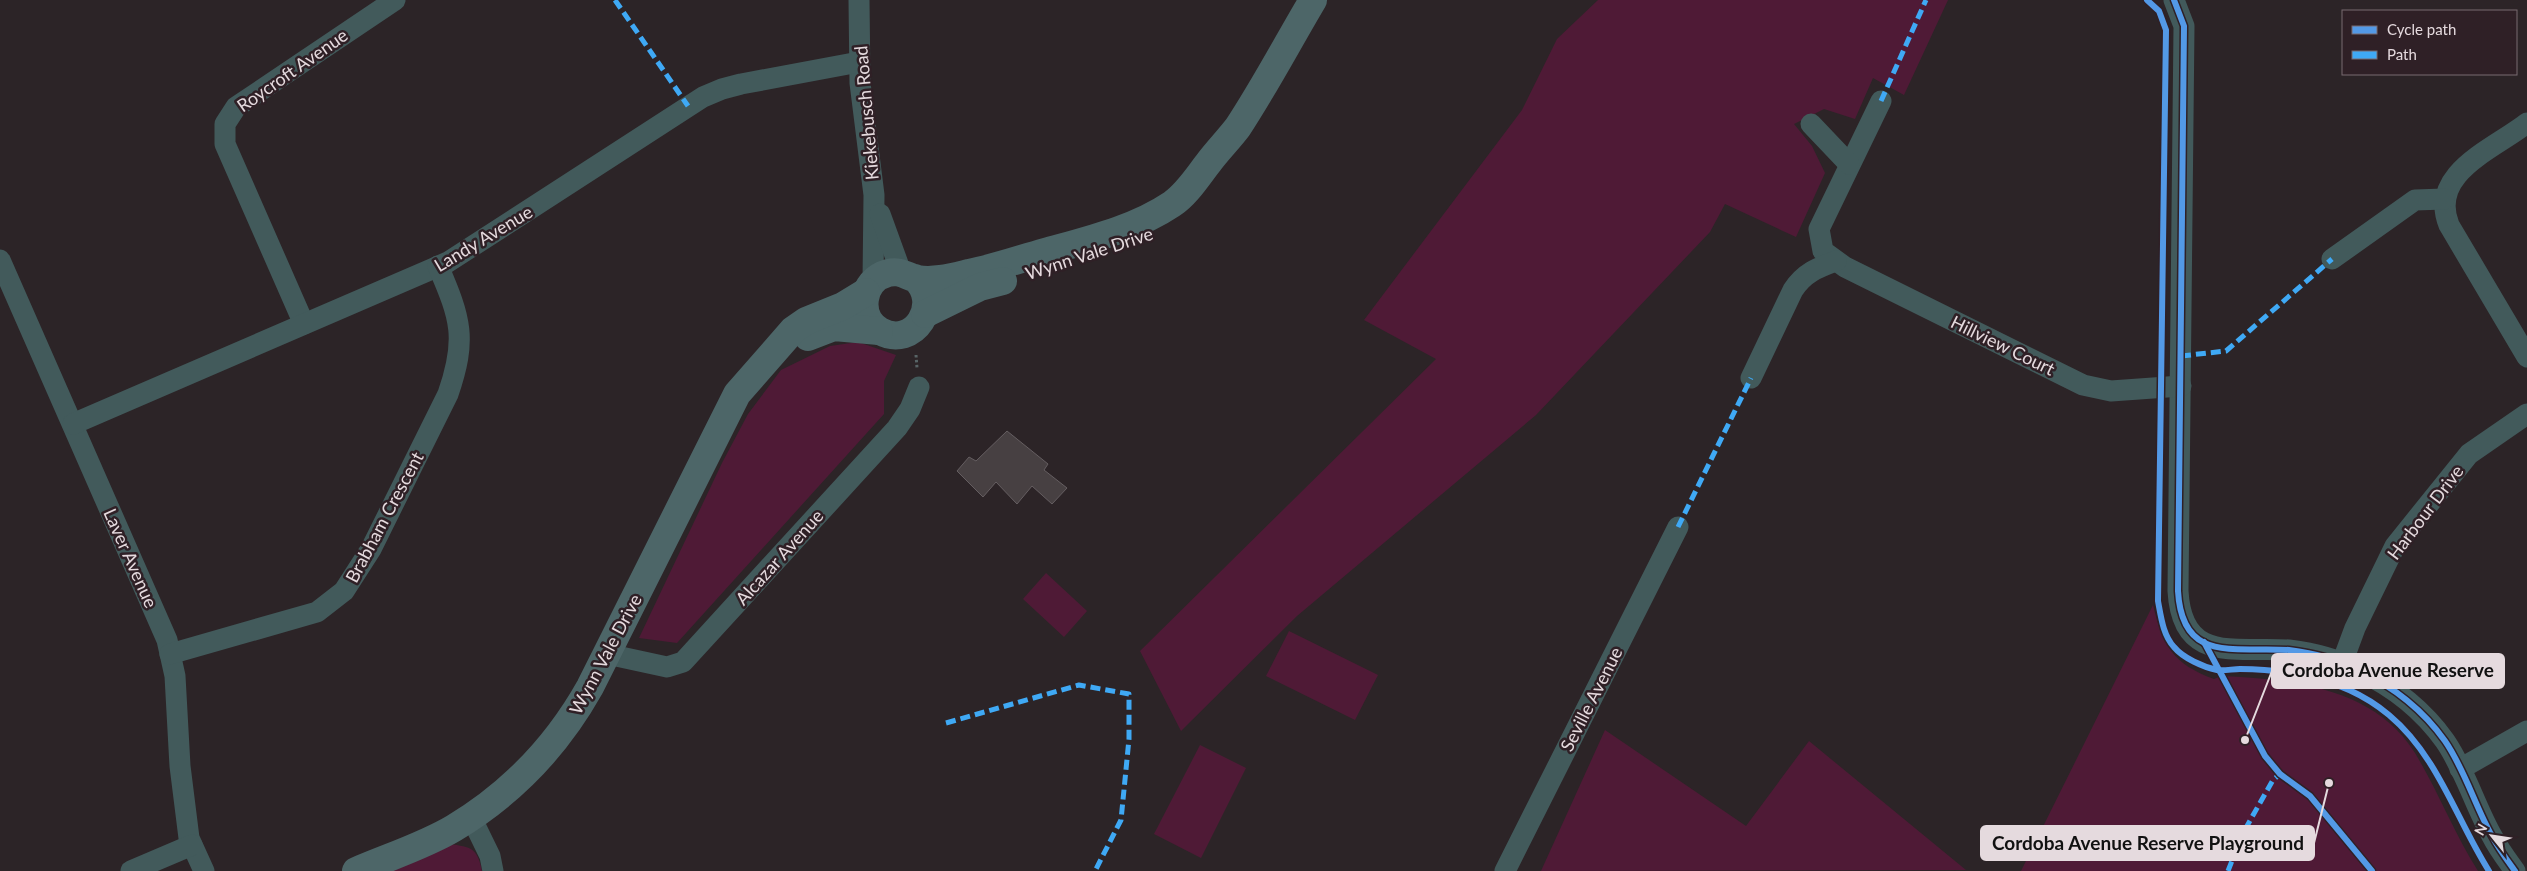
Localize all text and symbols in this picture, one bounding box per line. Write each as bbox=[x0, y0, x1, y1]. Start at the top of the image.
legend bbox=[2342, 10, 2517, 75]
text: Cycle path bbox=[2387, 20, 2456, 38]
street label: Roycroft Avenue bbox=[232, 24, 352, 116]
street label: Kiekebusch Road bbox=[849, 45, 883, 181]
text: Path bbox=[2387, 45, 2417, 63]
street label: Landy Avenue bbox=[430, 200, 536, 276]
street label: Wynn Vale Drive bbox=[1022, 222, 1156, 284]
street label: Hillview Court bbox=[1947, 310, 2059, 380]
street label: Brabham Crescent bbox=[340, 447, 428, 586]
street label: Harbour Drive bbox=[2382, 460, 2468, 564]
street label: Laver Avenue bbox=[99, 505, 163, 611]
street label: Alcazar Avenue bbox=[730, 505, 828, 609]
street label: Wynn Vale Drive bbox=[564, 590, 646, 718]
street label: Seville Avenue bbox=[1555, 643, 1627, 755]
callout: Cordoba Avenue Reserve bbox=[2272, 654, 2504, 688]
text: Cordoba Avenue Reserve bbox=[2282, 658, 2494, 681]
north arrow bbox=[2467, 811, 2517, 861]
text: N bbox=[2470, 820, 2490, 838]
callout: Cordoba Avenue Reserve Playground bbox=[1981, 826, 2314, 860]
text: Cordoba Avenue Reserve Playground bbox=[1992, 831, 2304, 854]

